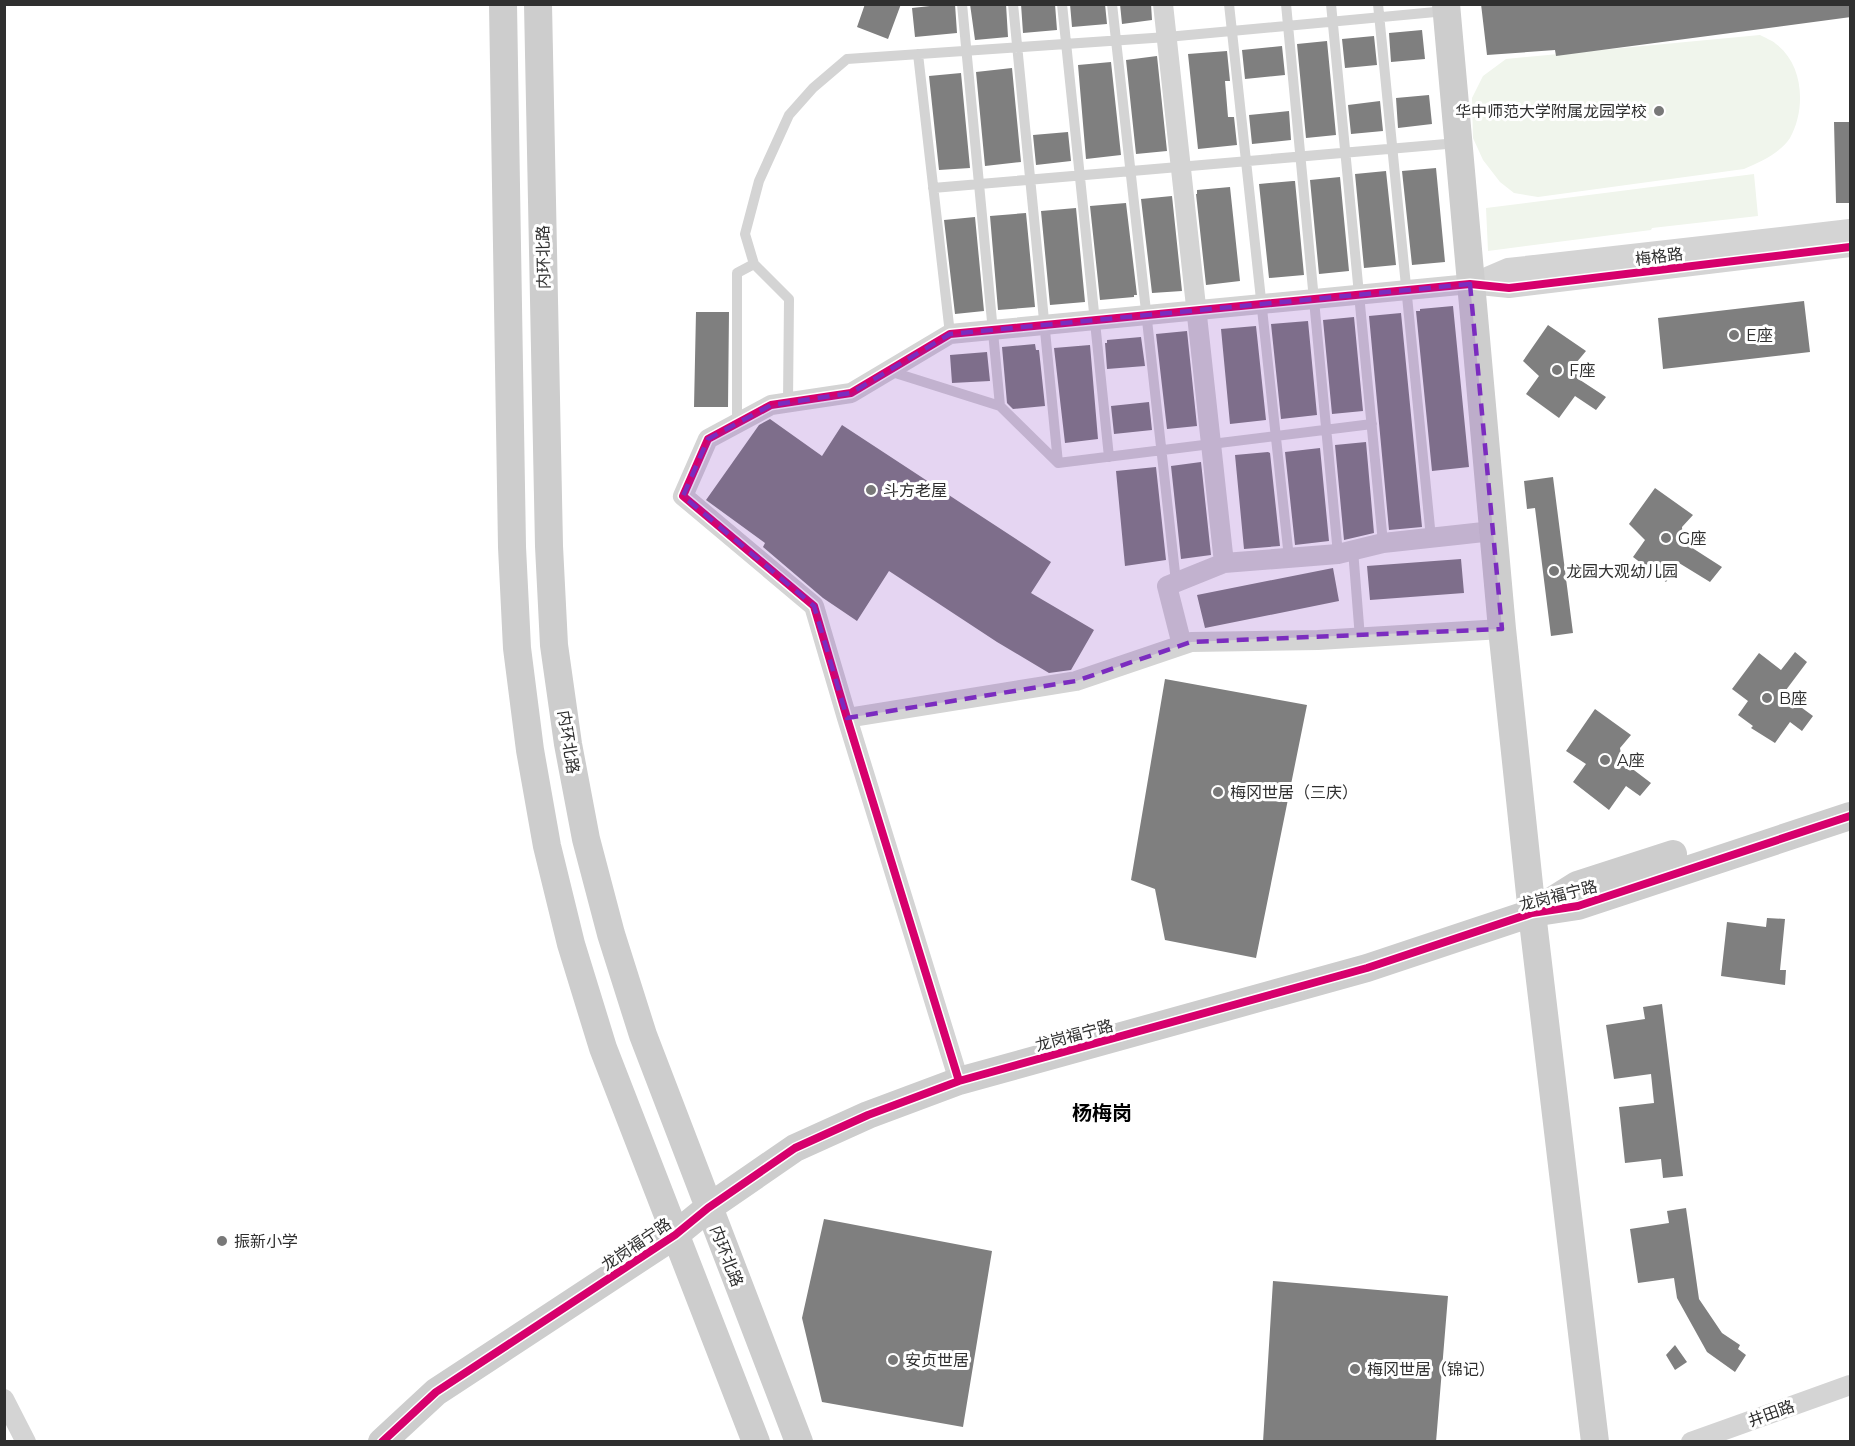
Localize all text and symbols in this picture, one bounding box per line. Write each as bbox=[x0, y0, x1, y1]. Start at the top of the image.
place label: 华中师范大学附属龙园学校 bbox=[1455, 102, 1647, 121]
marker: 华中师范大学附属龙园学校 bbox=[1652, 104, 1666, 118]
street label: 内环北路 bbox=[533, 225, 554, 289]
street label: 梅格路 bbox=[1634, 244, 1684, 269]
place label: E座 bbox=[1746, 326, 1773, 345]
marker: E座 bbox=[1727, 328, 1741, 342]
place label: F座 bbox=[1569, 361, 1595, 380]
marker: F座 bbox=[1550, 363, 1564, 377]
place label: 斗方老屋 bbox=[883, 481, 947, 500]
marker: 斗方老屋 bbox=[864, 483, 878, 497]
place label: G座 bbox=[1678, 529, 1706, 548]
marker: G座 bbox=[1659, 531, 1673, 545]
place label: 龙园大观幼儿园 bbox=[1566, 562, 1678, 581]
marker: 龙园大观幼儿园 bbox=[1547, 564, 1561, 578]
place label: B座 bbox=[1779, 689, 1807, 708]
marker: B座 bbox=[1760, 691, 1774, 705]
street label: 内环北路 bbox=[554, 709, 583, 775]
place label: A座 bbox=[1617, 751, 1644, 770]
marker: A座 bbox=[1598, 753, 1612, 767]
place label: 梅冈世居（三庆） bbox=[1230, 783, 1358, 802]
marker: 梅冈世居（三庆） bbox=[1211, 785, 1225, 799]
street label: 龙岗福宁路 bbox=[1517, 877, 1599, 914]
street label: 龙岗福宁路 bbox=[1033, 1016, 1115, 1055]
district label: 杨梅岗 bbox=[1072, 1101, 1132, 1125]
street label: 龙岗福宁路 bbox=[598, 1214, 675, 1275]
street label: 内环北路 bbox=[706, 1223, 747, 1289]
place label: 振新小学 bbox=[234, 1232, 298, 1251]
marker: 振新小学 bbox=[215, 1234, 229, 1248]
place label: 安贞世居 bbox=[905, 1351, 969, 1370]
marker: 安贞世居 bbox=[886, 1353, 900, 1367]
place label: 梅冈世居（锦记） bbox=[1367, 1360, 1495, 1379]
marker: 梅冈世居（锦记） bbox=[1348, 1362, 1362, 1376]
street label: 井田路 bbox=[1745, 1396, 1797, 1431]

